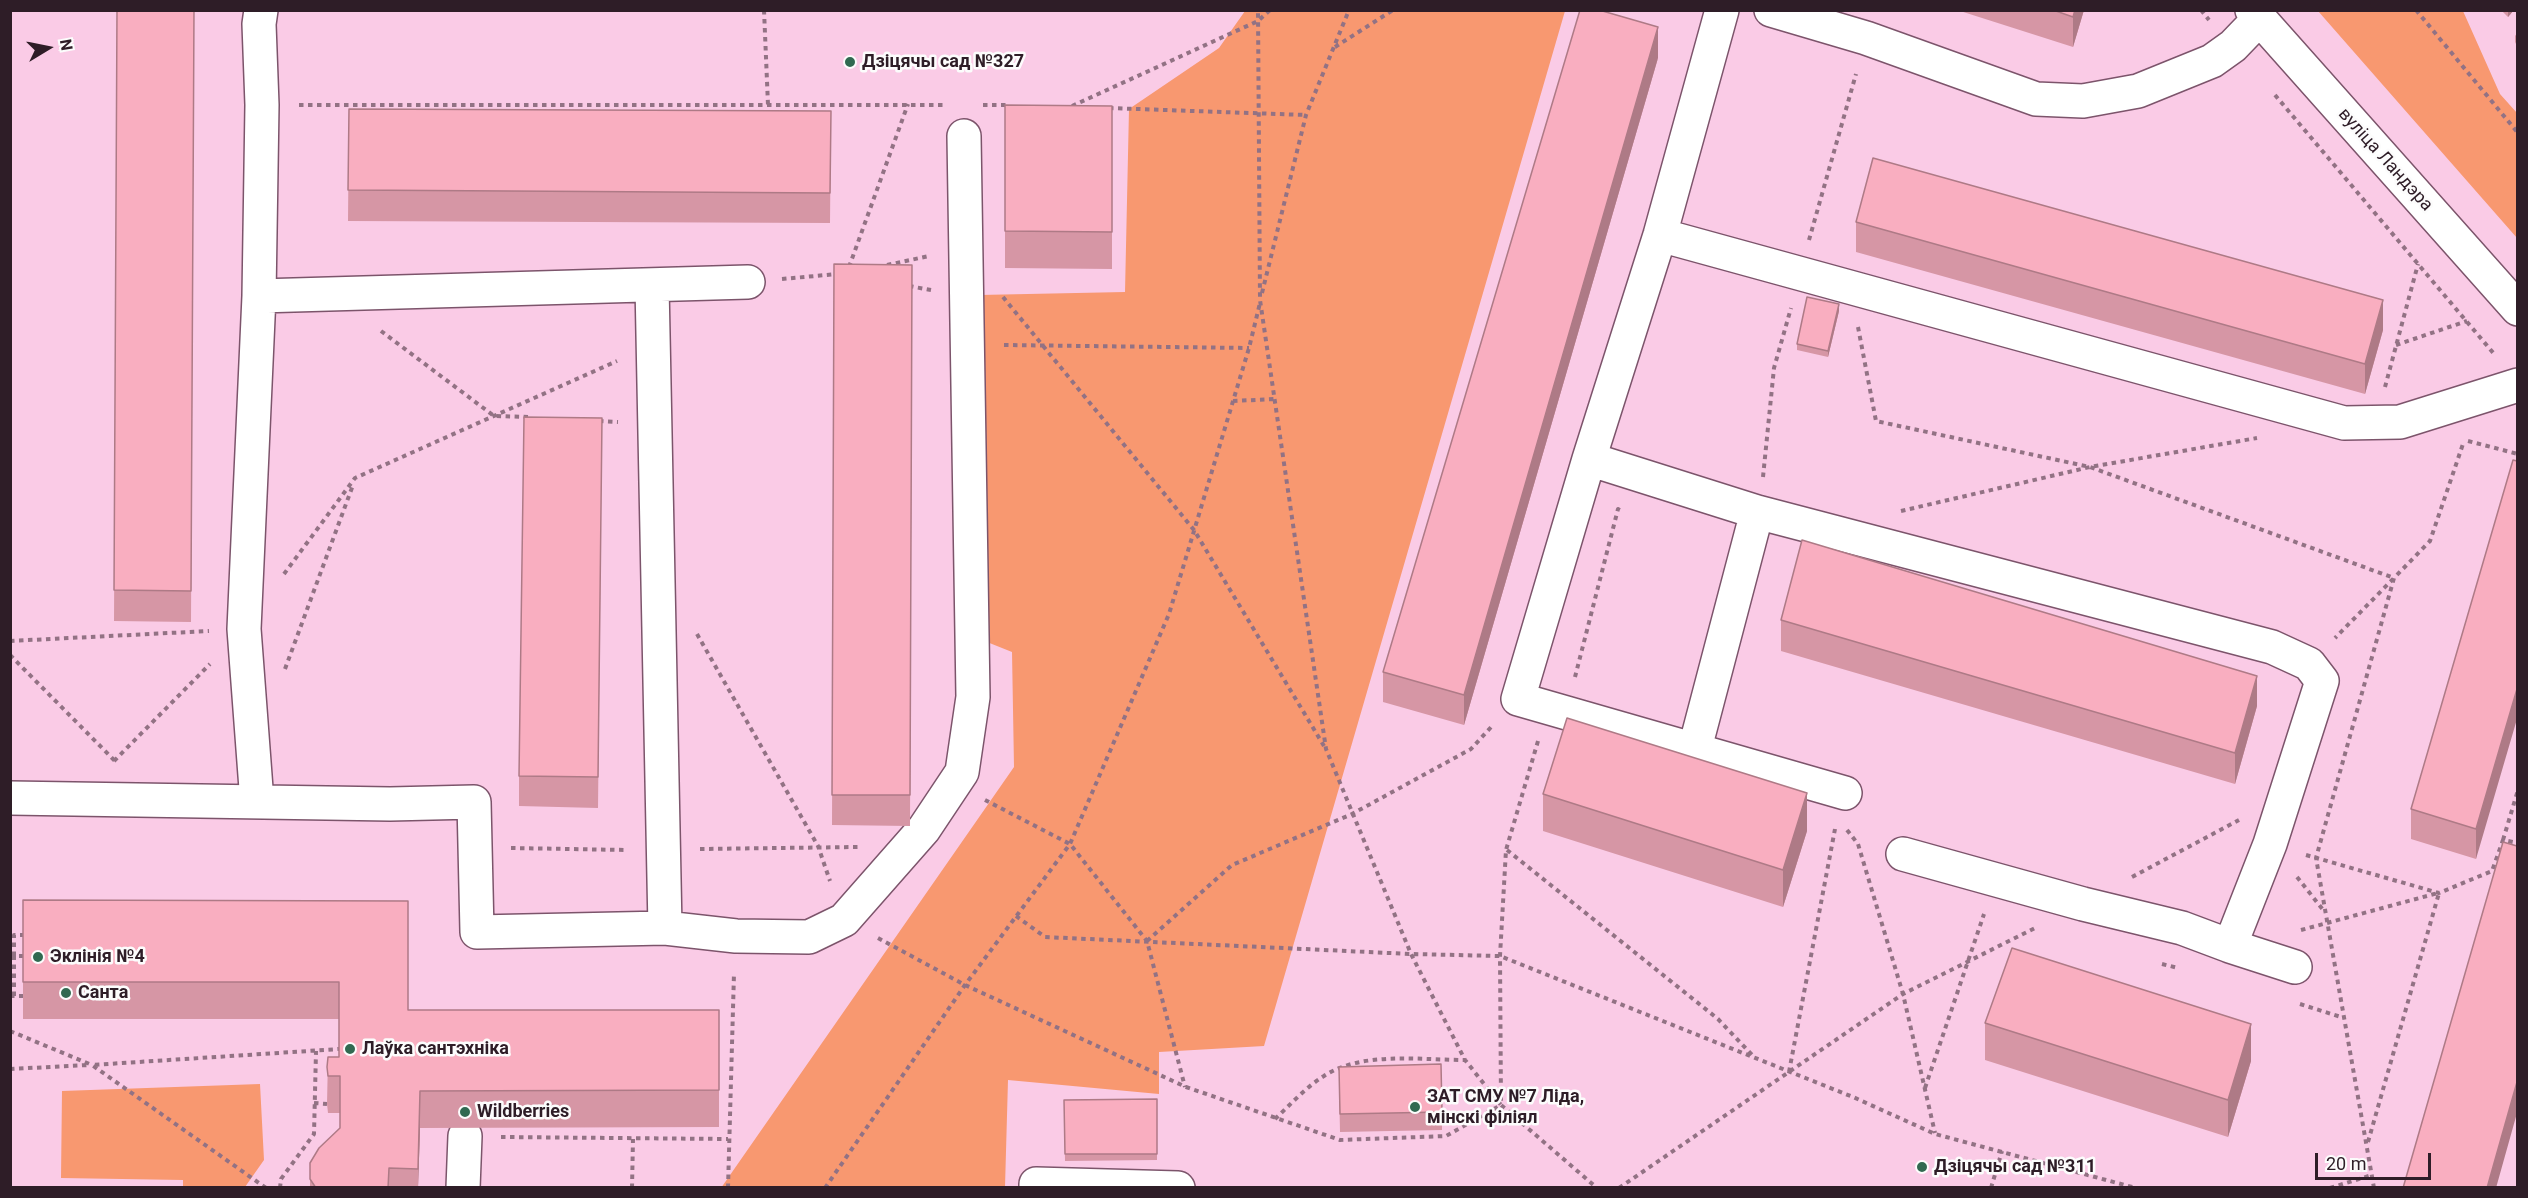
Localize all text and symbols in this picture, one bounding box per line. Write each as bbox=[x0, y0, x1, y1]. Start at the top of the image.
north arrow bbox=[18, 18, 78, 78]
text: N bbox=[56, 38, 77, 52]
place label: Дзіцячы сад №327 bbox=[862, 51, 1024, 73]
marker: Дзіцячы сад №327 bbox=[843, 55, 857, 69]
street label: вуліца Ландэра bbox=[2333, 104, 2437, 216]
place label: Эклінія №4 bbox=[50, 946, 145, 968]
marker: Эклінія №4 bbox=[31, 950, 45, 964]
place label: Санта bbox=[78, 982, 128, 1004]
marker: Санта bbox=[59, 986, 73, 1000]
place label: Лаўка сантэхніка bbox=[362, 1038, 509, 1060]
marker: Лаўка сантэхніка bbox=[343, 1042, 357, 1056]
place label: ЗАТ СМУ №7 Ліда, мінскі філіял bbox=[1427, 1086, 1584, 1128]
marker: ЗАТ СМУ №7 Ліда, мінскі філіял bbox=[1408, 1100, 1422, 1114]
place label: Wildberries bbox=[477, 1101, 569, 1123]
marker: Wildberries bbox=[458, 1105, 472, 1119]
scale bar bbox=[2318, 1141, 2434, 1179]
text: 20 m bbox=[2326, 1153, 2366, 1174]
place label: Дзіцячы сад №311 bbox=[1934, 1156, 2096, 1178]
marker: Дзіцячы сад №311 bbox=[1915, 1160, 1929, 1174]

